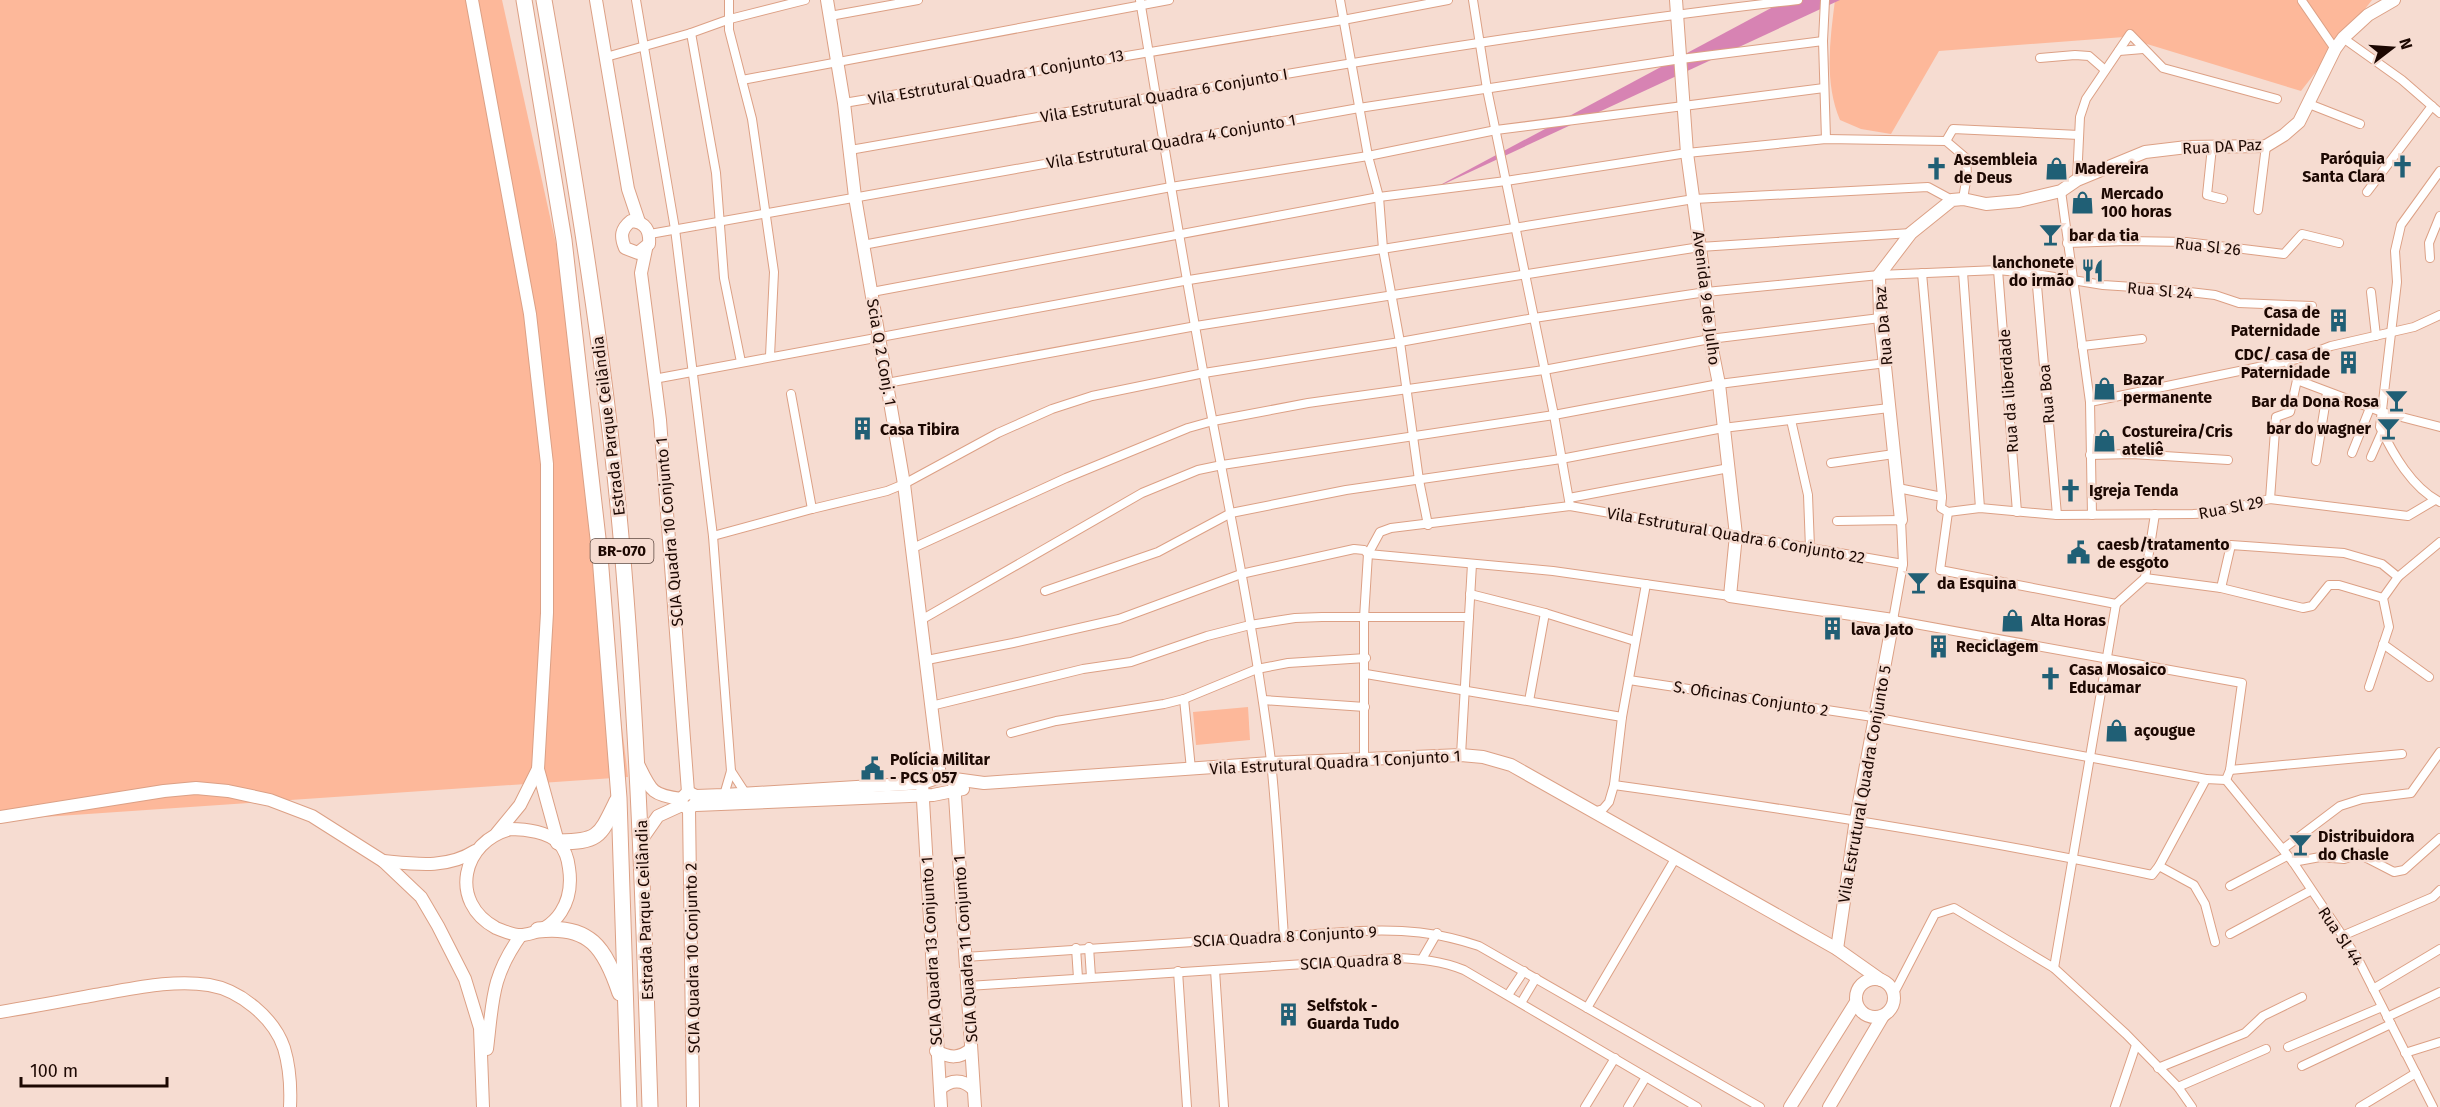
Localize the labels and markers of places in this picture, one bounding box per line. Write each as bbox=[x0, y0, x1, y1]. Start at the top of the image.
place label: Paróquia Santa Clara bbox=[2302, 149, 2385, 186]
place label: Assembleia de Deus bbox=[1953, 150, 2038, 187]
church icon: Paróquia Santa Clara bbox=[2390, 154, 2416, 180]
church icon: Assembleia de Deus bbox=[1923, 155, 1949, 181]
shop icon: Madereira bbox=[2044, 155, 2070, 181]
place label: Madereira bbox=[2075, 159, 2149, 178]
place label: Mercado 100 horas bbox=[2101, 184, 2172, 221]
shop icon: Mercado 100 horas bbox=[2070, 189, 2096, 215]
bar icon: bar da tia bbox=[2038, 222, 2064, 248]
place label: bar da tia bbox=[2069, 226, 2139, 245]
place label: lanchonete do irmão bbox=[1992, 253, 2074, 290]
restaurant icon: lanchonete do irmão bbox=[2079, 258, 2105, 284]
place label: Casa de Paternidade bbox=[2231, 303, 2320, 340]
building icon: Casa de Paternidade bbox=[2325, 308, 2351, 334]
place label: CDC/ casa de Paternidade bbox=[2234, 345, 2330, 382]
building icon: CDC/ casa de Paternidade bbox=[2335, 350, 2361, 376]
place label: Bazar permanente bbox=[2123, 370, 2212, 407]
shop icon: Bazar permanente bbox=[2092, 375, 2118, 401]
bar icon: Bar da Dona Rosa bbox=[2384, 388, 2410, 414]
place label: Bar da Dona Rosa bbox=[2251, 392, 2379, 411]
bar icon: bar do wagner bbox=[2376, 415, 2402, 441]
building icon: Casa Tibira bbox=[849, 416, 875, 442]
place label: bar do wagner bbox=[2266, 419, 2372, 438]
place label: Casa Tibira bbox=[880, 420, 960, 439]
place label: Costureira/Cris ateliê bbox=[2122, 422, 2233, 459]
shop icon: Costureira/Cris ateliê bbox=[2091, 427, 2117, 453]
church icon: Igreja Tenda bbox=[2058, 477, 2084, 503]
place label: Igreja Tenda bbox=[2089, 481, 2179, 500]
place label: caesb/tratamento de esgoto bbox=[2097, 535, 2230, 572]
public building icon: caesb/tratamento de esgoto bbox=[2066, 540, 2092, 566]
bar icon: da Esquina bbox=[1906, 570, 1932, 596]
place label: da Esquina bbox=[1937, 574, 2017, 593]
shop icon: Alta Horas bbox=[2000, 607, 2026, 633]
place label: Alta Horas bbox=[2030, 611, 2106, 630]
building icon: lava Jato bbox=[1820, 616, 1846, 642]
place label: lava Jato bbox=[1851, 620, 1914, 639]
building icon: Reciclagem bbox=[1925, 633, 1951, 659]
place label: Reciclagem bbox=[1956, 637, 2038, 656]
place label: Casa Mosaico Educamar bbox=[2069, 660, 2166, 697]
church icon: Casa Mosaico Educamar bbox=[2038, 665, 2064, 691]
shop icon: açougue bbox=[2103, 717, 2129, 743]
place label: açougue bbox=[2134, 721, 2195, 741]
place label: Polícia Militar - PCS 057 bbox=[890, 750, 991, 787]
public building icon: Polícia Militar - PCS 057 bbox=[859, 755, 885, 781]
place label: Distribuidora do Chasle bbox=[2318, 827, 2415, 864]
bar icon: Distribuidora do Chasle bbox=[2287, 832, 2313, 858]
place label: Selfstok - Guarda Tudo bbox=[1307, 996, 1399, 1033]
building icon: Selfstok - Guarda Tudo bbox=[1276, 1001, 1302, 1027]

